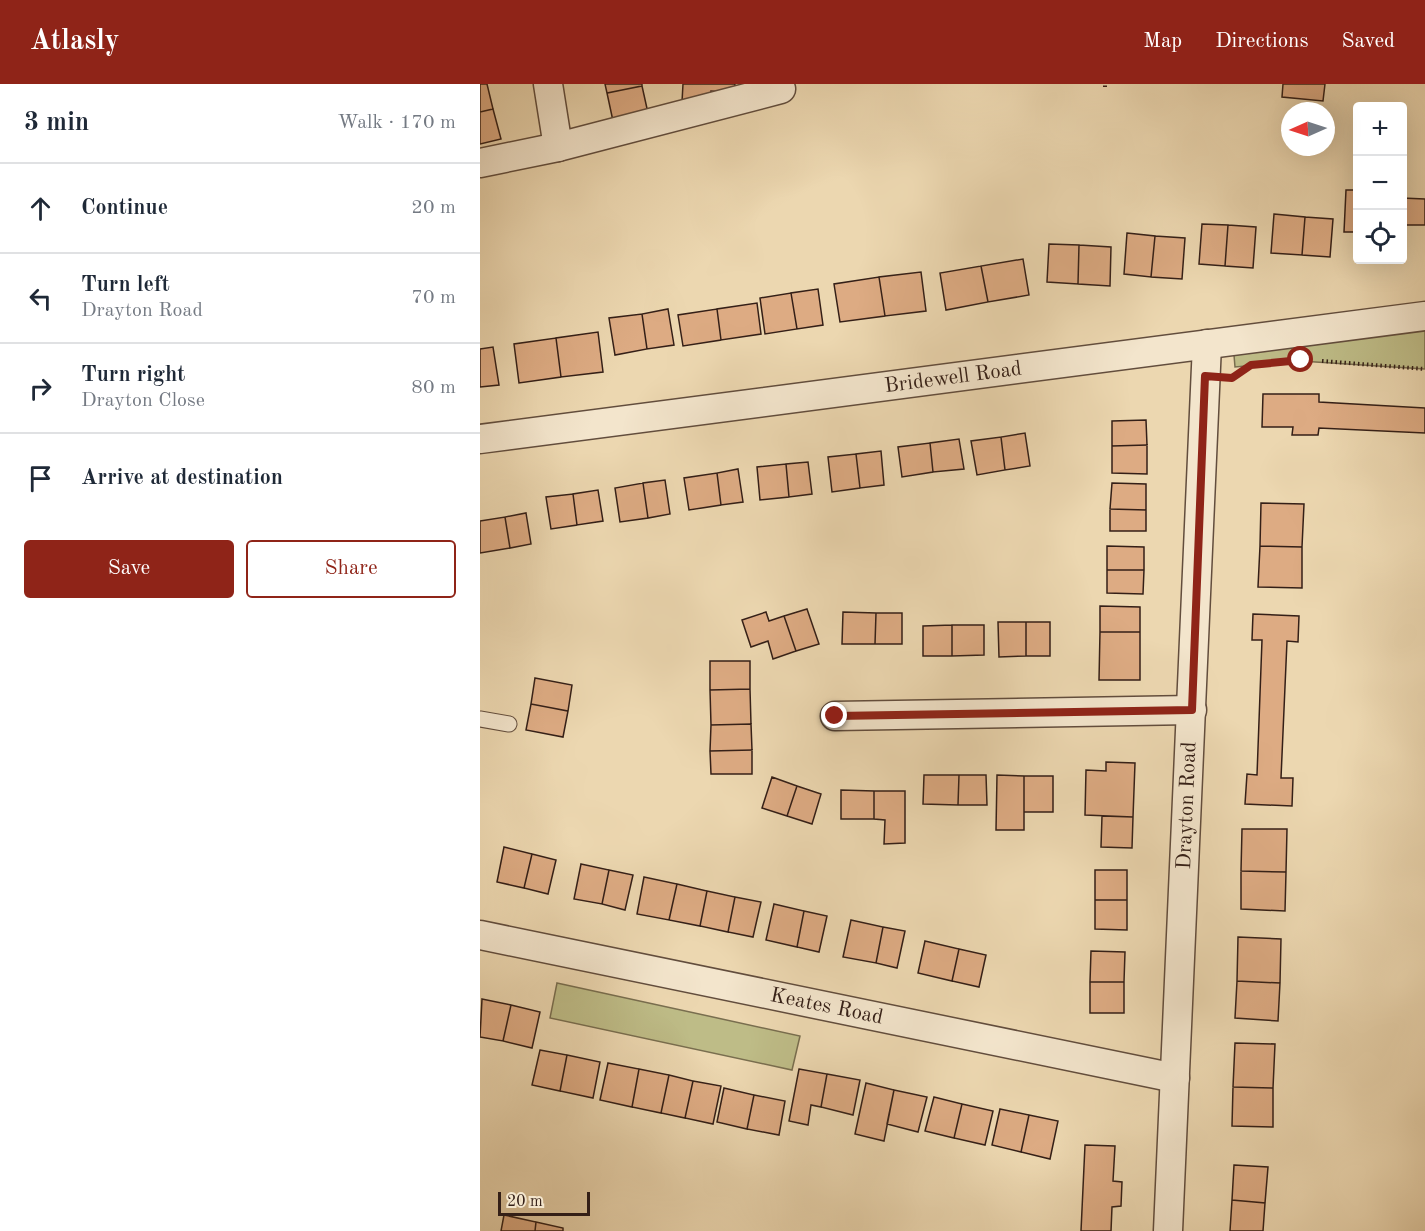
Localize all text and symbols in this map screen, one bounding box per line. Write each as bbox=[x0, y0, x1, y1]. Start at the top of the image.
text: Atlasly bbox=[30, 28, 120, 56]
text: Map bbox=[1143, 31, 1182, 52]
text: Directions bbox=[1215, 31, 1309, 52]
text: Saved bbox=[1342, 31, 1395, 52]
north arrow bbox=[1281, 102, 1335, 156]
map controls bbox=[1353, 102, 1407, 264]
button: + bbox=[1353, 102, 1407, 156]
text: 3 min bbox=[24, 110, 89, 136]
text: Walk · 170 m bbox=[337, 113, 456, 133]
button: − bbox=[1353, 156, 1407, 210]
icon: ahead bbox=[24, 192, 57, 225]
text: Continue bbox=[81, 197, 168, 219]
text: 20 m bbox=[411, 198, 456, 218]
button: locate bbox=[1353, 210, 1407, 264]
text: Turn left bbox=[81, 274, 170, 296]
icon: left bbox=[24, 282, 57, 315]
text: 70 m bbox=[411, 288, 456, 308]
text: Drayton Road bbox=[81, 301, 203, 321]
route start bbox=[1287, 346, 1313, 372]
street label: Bridewell Road bbox=[883, 358, 1023, 397]
text: Turn right bbox=[81, 364, 185, 386]
icon: right bbox=[24, 372, 57, 405]
text: 80 m bbox=[411, 378, 456, 398]
text: Drayton Close bbox=[81, 391, 205, 411]
icon: arrive bbox=[24, 462, 57, 495]
text: Arrive at destination bbox=[81, 467, 283, 489]
button: Save bbox=[24, 540, 234, 598]
button: Share bbox=[246, 540, 456, 598]
route end bbox=[821, 702, 847, 728]
street label: Drayton Road bbox=[1173, 741, 1200, 870]
street label: Keates Road bbox=[768, 984, 885, 1028]
scale bar bbox=[498, 1189, 590, 1216]
text: 20 m bbox=[507, 1194, 543, 1210]

